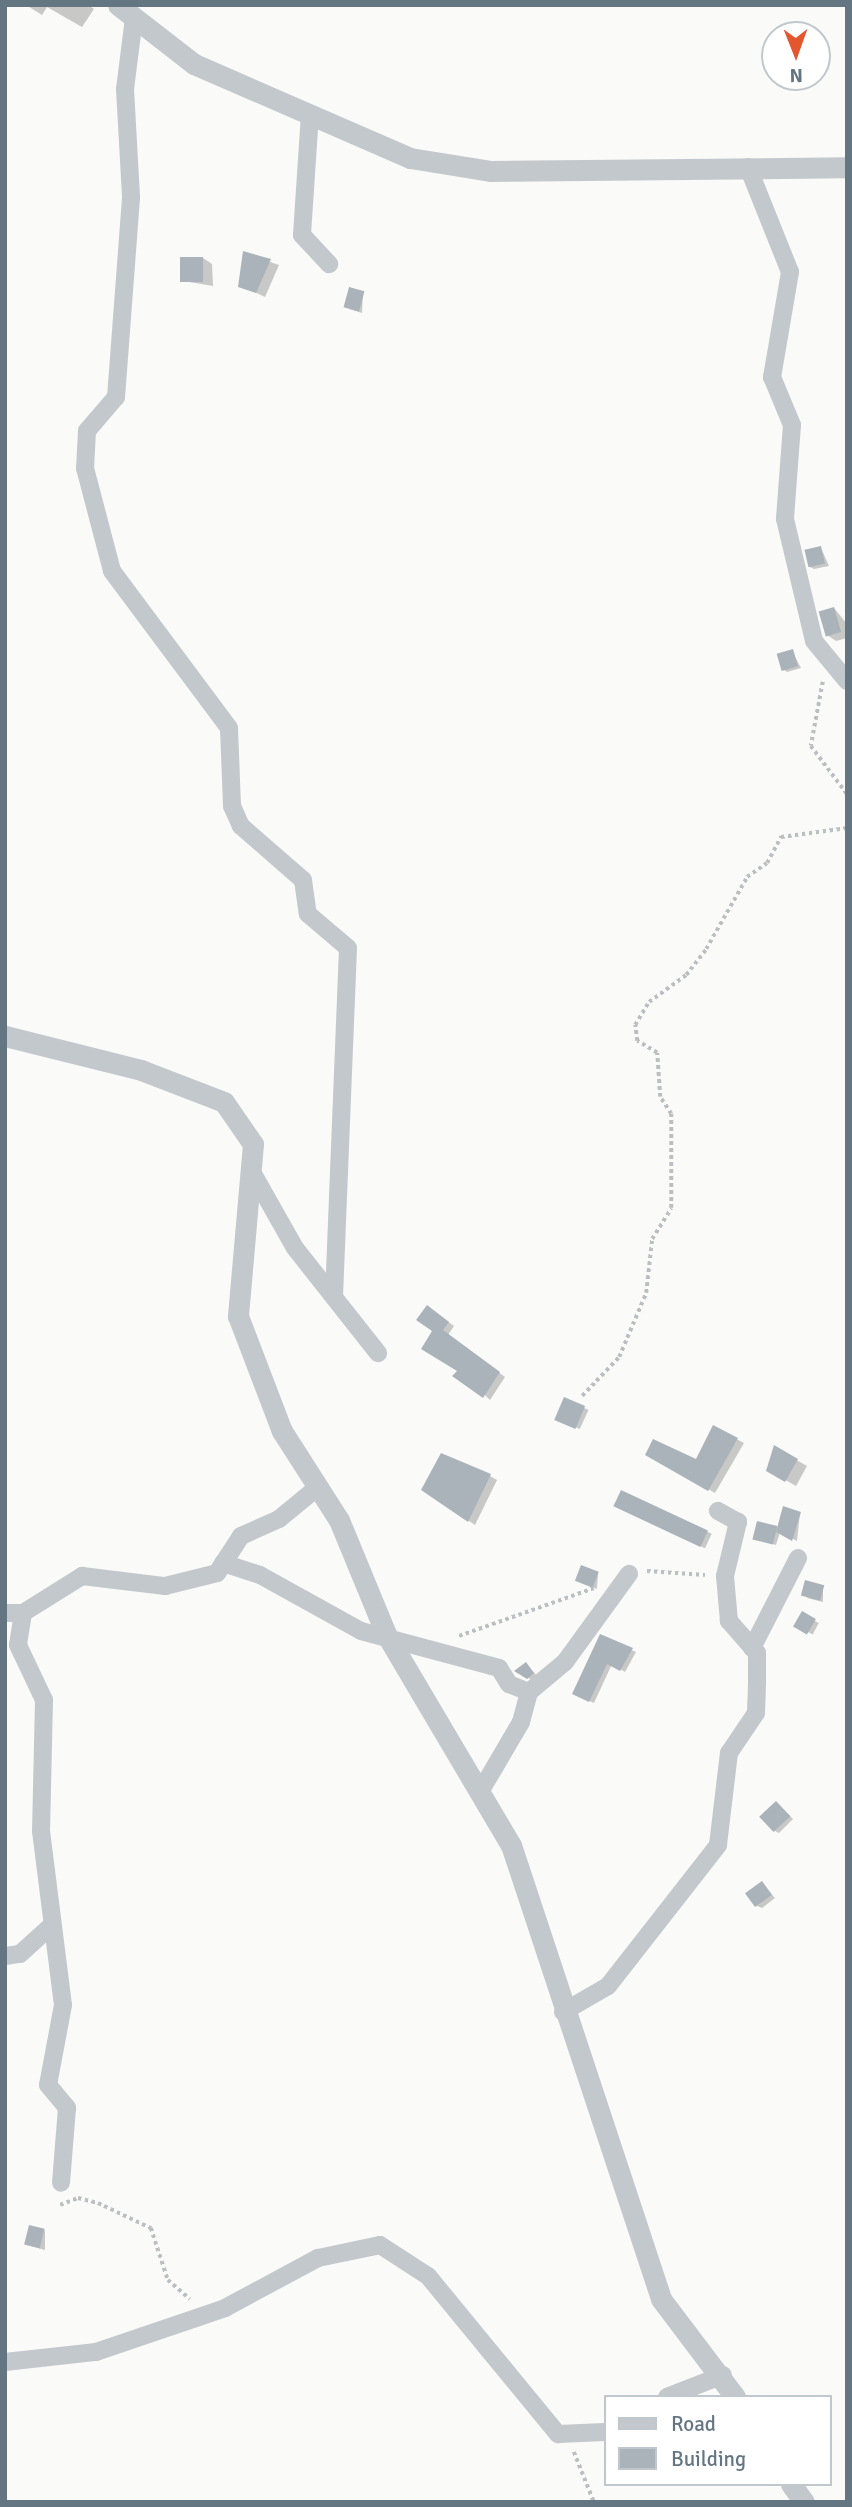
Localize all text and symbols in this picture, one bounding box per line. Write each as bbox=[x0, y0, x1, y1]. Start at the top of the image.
north arrow bbox=[761, 21, 831, 91]
text: N bbox=[790, 63, 803, 87]
legend bbox=[604, 2395, 831, 2486]
text: Road bbox=[671, 2411, 716, 2437]
text: Building bbox=[671, 2446, 746, 2472]

